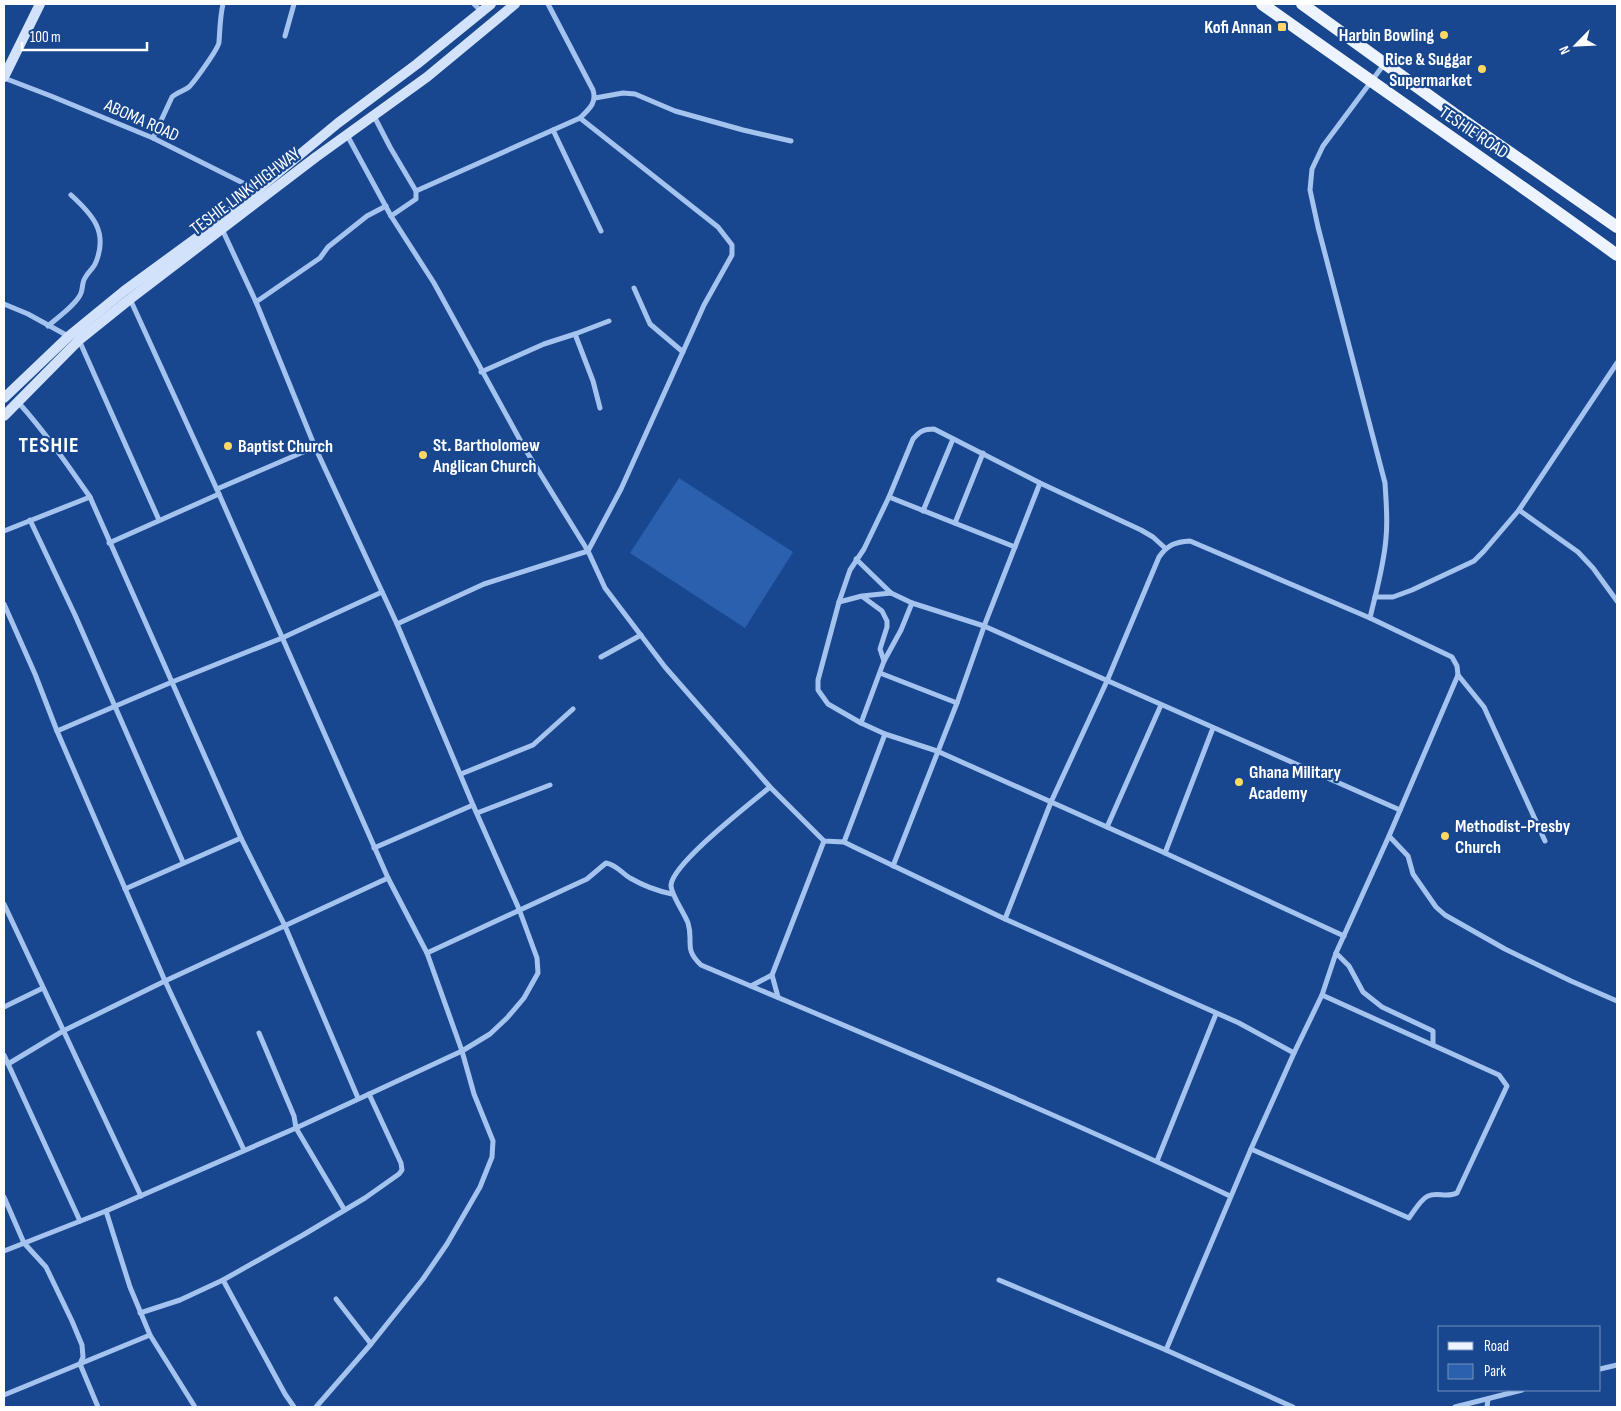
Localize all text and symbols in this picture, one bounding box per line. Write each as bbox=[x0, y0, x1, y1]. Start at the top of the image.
place label: Kofi Annan bbox=[1204, 17, 1272, 38]
scale bar bbox=[22, 20, 148, 52]
north arrow bbox=[1551, 20, 1601, 70]
marker: Kofi Annan bbox=[1276, 21, 1288, 33]
place label: Harbin Bowling bbox=[1339, 25, 1434, 46]
text: 100 m bbox=[30, 28, 61, 47]
marker: Harbin Bowling bbox=[1438, 29, 1450, 41]
text: N bbox=[1555, 43, 1574, 57]
place label: Rice & Suggar Supermarket bbox=[1385, 49, 1472, 91]
marker: Rice & Suggar Supermarket bbox=[1476, 63, 1488, 75]
street label: ABOMA ROAD bbox=[100, 94, 182, 146]
street label: TESHIE ROAD bbox=[1435, 102, 1512, 163]
street label: TESHIE LINK HIGHWAY bbox=[186, 143, 305, 240]
district label: TESHIE bbox=[18, 432, 80, 459]
place label: St. Bartholomew Anglican Church bbox=[432, 435, 540, 477]
place label: Baptist Church bbox=[238, 436, 333, 457]
marker: Baptist Church bbox=[222, 440, 234, 452]
marker: St. Bartholomew Anglican Church bbox=[417, 449, 429, 461]
place label: Ghana Military Academy bbox=[1248, 762, 1342, 804]
marker: Ghana Military Academy bbox=[1233, 776, 1245, 788]
place label: Methodist-Presby Church bbox=[1455, 816, 1571, 858]
marker: Methodist-Presby Church bbox=[1439, 830, 1451, 842]
legend bbox=[1438, 1326, 1601, 1391]
text: Road bbox=[1484, 1337, 1509, 1356]
text: Park bbox=[1484, 1362, 1506, 1381]

